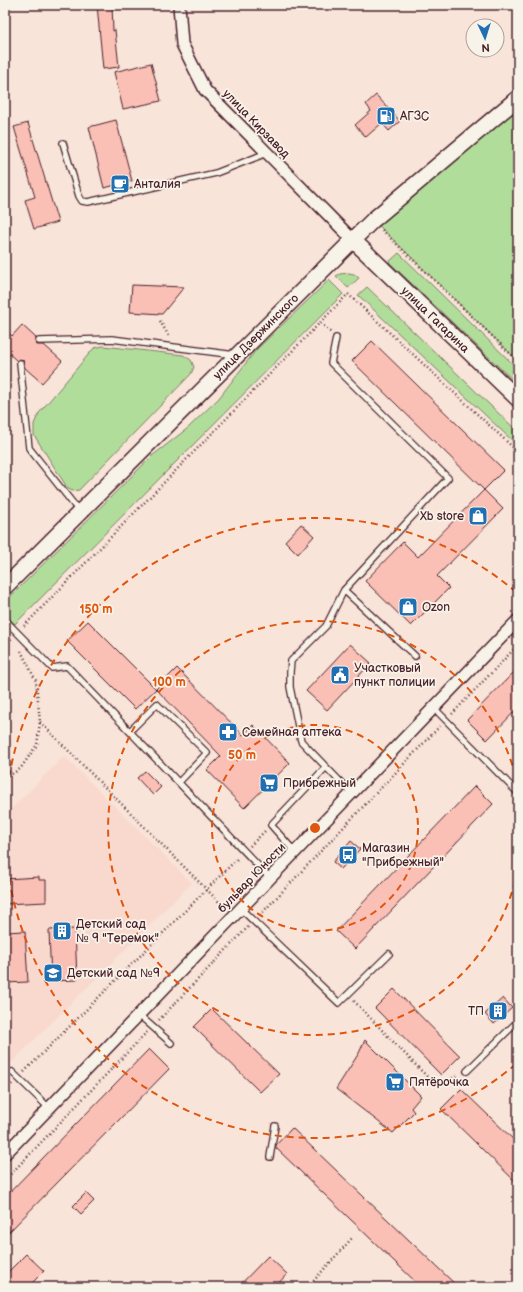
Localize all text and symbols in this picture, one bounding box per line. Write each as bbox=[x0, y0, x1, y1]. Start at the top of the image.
north arrow bbox=[465, 18, 505, 58]
text: N bbox=[481, 41, 490, 54]
street label: улица Кирзавод bbox=[219, 86, 293, 162]
fuel station icon: АГЗС bbox=[375, 105, 397, 127]
place label: АГЗС bbox=[399, 109, 429, 124]
cafe icon: Анталия bbox=[109, 173, 131, 195]
place label: Анталия bbox=[133, 177, 181, 192]
street label: улица Гагарина bbox=[398, 284, 472, 356]
street label: улица Дзержинского bbox=[210, 291, 302, 383]
shop icon: Xb store bbox=[467, 505, 489, 527]
place label: Xb store bbox=[419, 509, 464, 524]
shop icon: Ozon bbox=[397, 596, 419, 618]
place label: Ozon bbox=[422, 600, 450, 615]
text: 150 m bbox=[80, 602, 112, 617]
place label: Участковый пункт полиции bbox=[354, 661, 436, 690]
public building icon: Участковый пункт полиции bbox=[329, 664, 351, 686]
text: 100 m bbox=[152, 675, 186, 690]
pharmacy icon: Семейная аптека bbox=[217, 721, 239, 743]
place label: Семейная аптека bbox=[242, 725, 342, 740]
text: 50 m bbox=[228, 748, 256, 763]
supermarket icon: Прибрежный bbox=[258, 772, 280, 794]
place label: Прибрежный bbox=[283, 776, 356, 791]
centre of rings bbox=[308, 821, 322, 835]
street label: бульвар Юности bbox=[215, 840, 289, 916]
place label: Магазин "Прибрежный" bbox=[362, 841, 444, 870]
bus stop icon: Магазин "Прибрежный" bbox=[337, 844, 359, 866]
place label: Детский сад № 9 "Теремок" bbox=[76, 917, 159, 946]
building icon: Детский сад № 9 "Теремок" bbox=[51, 920, 73, 942]
school or university icon: Детский сад №9 bbox=[42, 962, 64, 984]
place label: Детский сад №9 bbox=[67, 966, 160, 981]
building icon: ТП bbox=[487, 1000, 509, 1022]
place label: ТП bbox=[468, 1004, 484, 1019]
supermarket icon: Пятёрочка bbox=[384, 1071, 406, 1093]
place label: Пятёрочка bbox=[409, 1075, 469, 1090]

